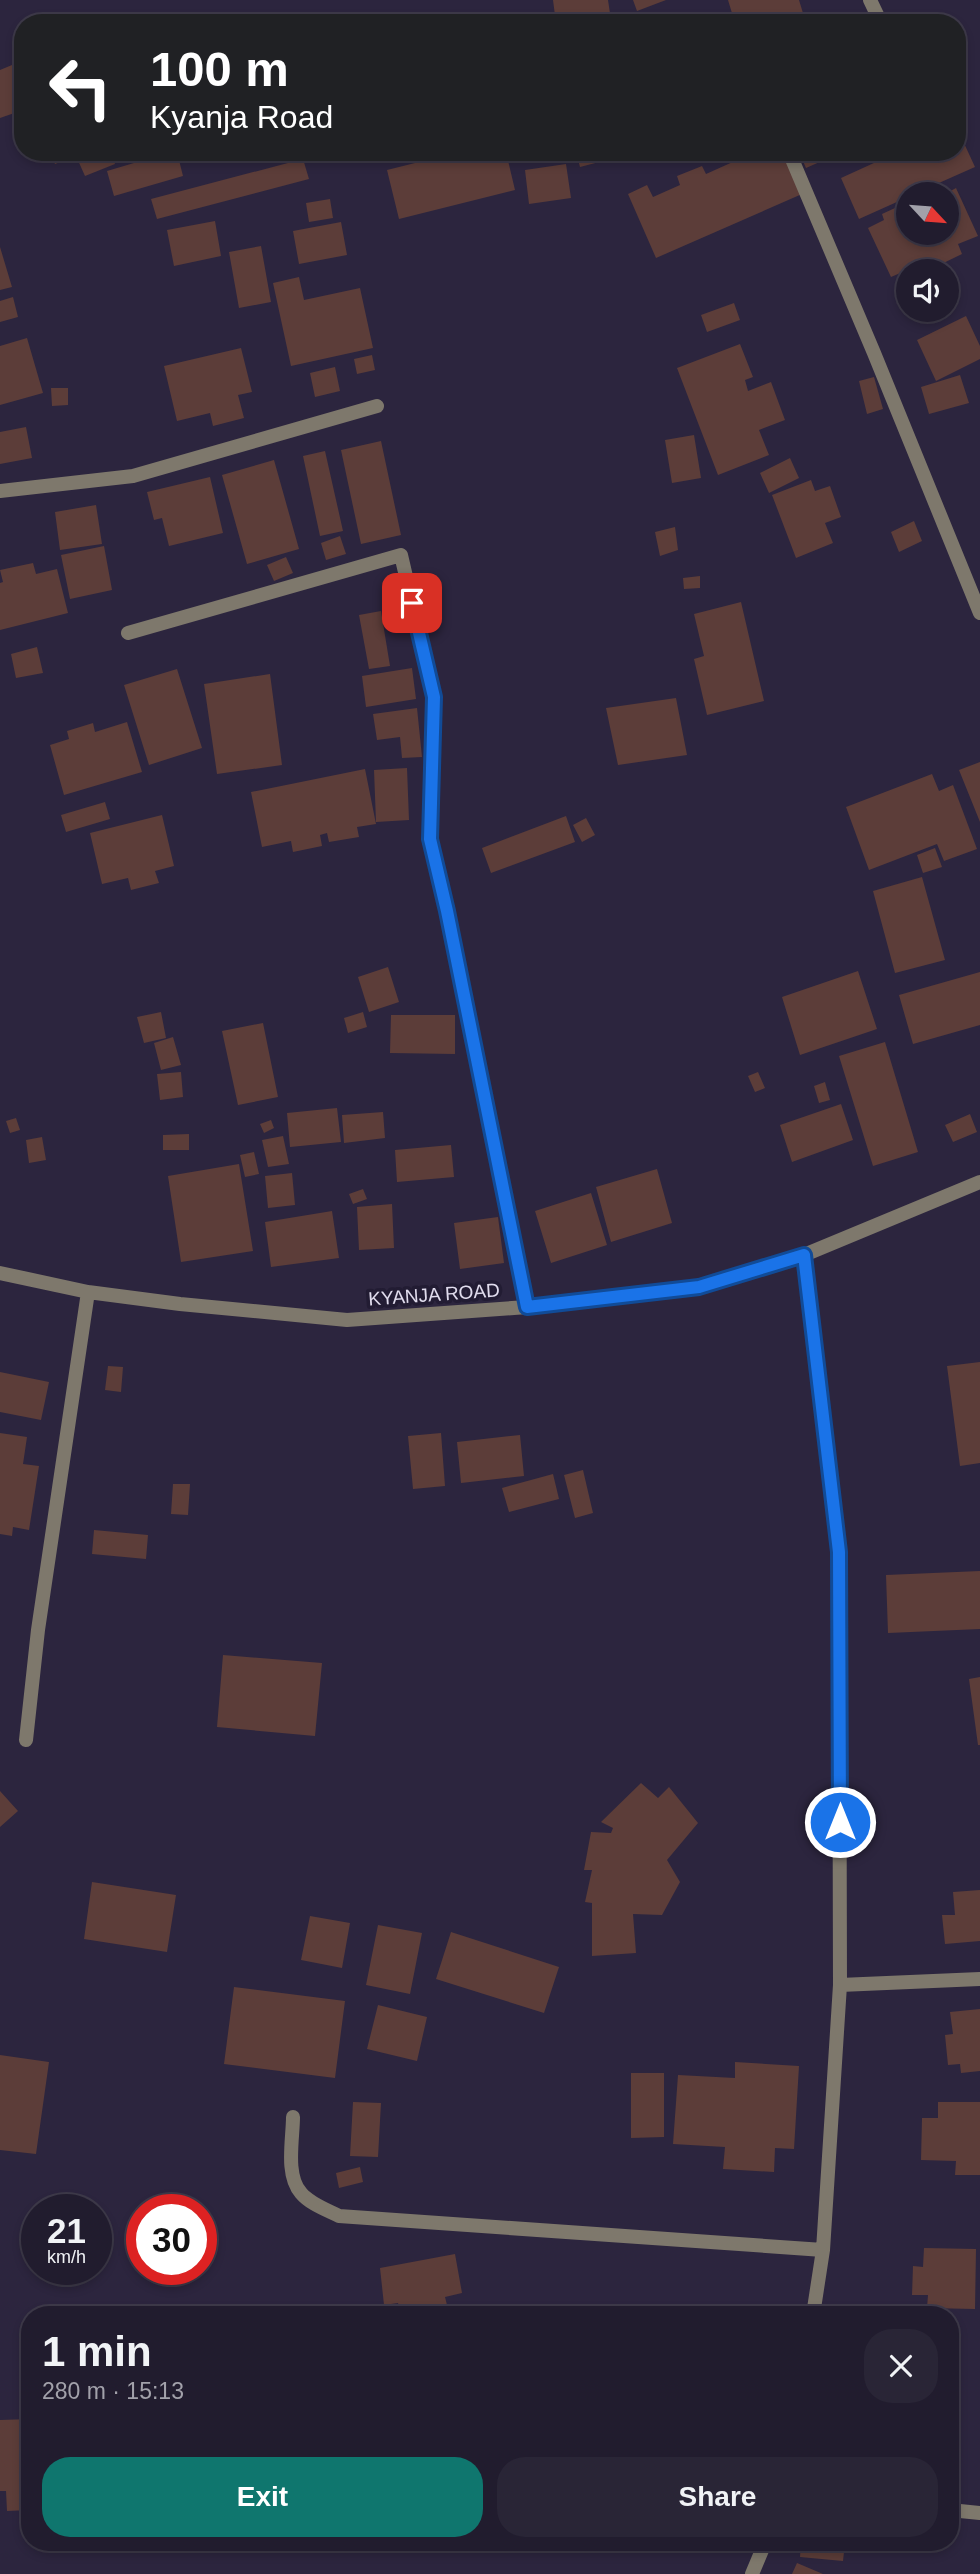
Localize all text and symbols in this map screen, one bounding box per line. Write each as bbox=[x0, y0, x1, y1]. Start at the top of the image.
icon: left bbox=[35, 42, 126, 133]
text: 100 m bbox=[150, 42, 289, 96]
text: Kyanja Road bbox=[150, 99, 333, 135]
north arrow bbox=[896, 182, 959, 245]
map controls bbox=[896, 182, 959, 322]
button: sound bbox=[896, 259, 959, 322]
pin bbox=[382, 573, 442, 633]
icon: arrive bbox=[393, 584, 431, 622]
street label: KYANJA ROAD bbox=[368, 1279, 500, 1310]
position arrow bbox=[803, 1785, 877, 1859]
speed limit sign: 30 bbox=[126, 2194, 217, 2285]
text: 21 bbox=[47, 2211, 86, 2250]
text: km/h bbox=[47, 2247, 86, 2267]
text: 1 min bbox=[42, 2328, 152, 2375]
button: close bbox=[864, 2329, 938, 2403]
text: 280 m · 15:13 bbox=[42, 2378, 184, 2404]
button: Exit bbox=[42, 2457, 483, 2537]
button: Share bbox=[497, 2457, 938, 2537]

